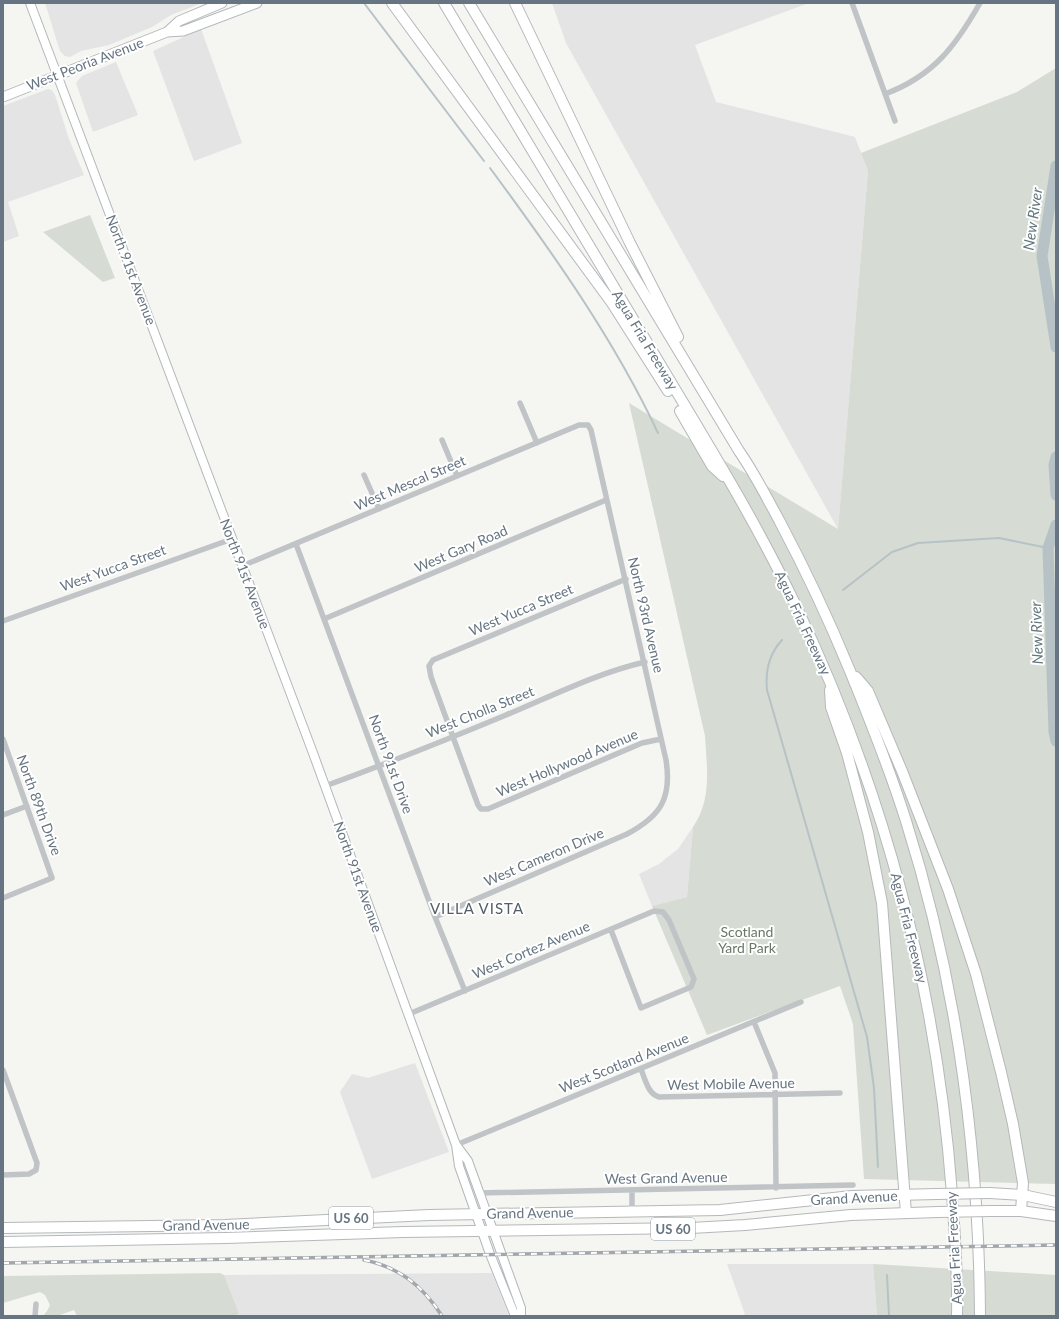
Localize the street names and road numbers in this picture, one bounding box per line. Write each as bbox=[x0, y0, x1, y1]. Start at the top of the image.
street label: West Peoria Avenue bbox=[24, 33, 146, 94]
street label: North 91st Avenue bbox=[103, 212, 160, 327]
street label: Agua Fria Freeway bbox=[609, 287, 682, 393]
street label: West Mescal Street bbox=[352, 451, 468, 514]
street label: North 91st Avenue bbox=[217, 516, 274, 631]
street label: West Gary Road bbox=[412, 521, 510, 576]
street label: West Yucca Street bbox=[58, 541, 168, 595]
street label: North 93rd Avenue bbox=[625, 555, 668, 674]
street label: Agua Fria Freeway bbox=[772, 568, 835, 678]
street label: West Yucca Street bbox=[466, 580, 575, 639]
street label: West Cholla Street bbox=[423, 682, 536, 741]
street label: North 91st Drive bbox=[366, 712, 417, 816]
street label: West Hollywood Avenue bbox=[493, 725, 640, 800]
street label: North 89th Drive bbox=[13, 752, 66, 858]
street label: North 91st Avenue bbox=[331, 819, 386, 935]
street label: West Cameron Drive bbox=[481, 824, 606, 889]
street label: Agua Fria Freeway bbox=[888, 871, 932, 986]
street label: West Cortez Avenue bbox=[469, 917, 592, 982]
street label: West Scotland Avenue bbox=[557, 1029, 691, 1096]
street label: West Mobile Avenue bbox=[667, 1074, 795, 1093]
street label: West Grand Avenue bbox=[604, 1168, 728, 1187]
street label: Grand Avenue bbox=[810, 1187, 898, 1208]
street label: Agua Fria Freeway bbox=[942, 1190, 965, 1305]
street label: Grand Avenue bbox=[486, 1203, 574, 1222]
road number: US 60 bbox=[329, 1207, 373, 1229]
street label: Grand Avenue bbox=[162, 1215, 250, 1234]
road number: US 60 bbox=[651, 1218, 695, 1240]

